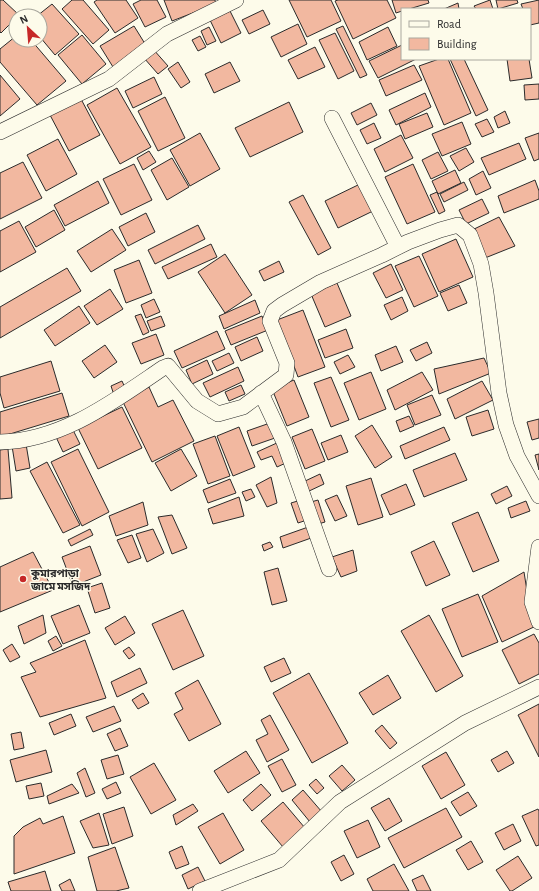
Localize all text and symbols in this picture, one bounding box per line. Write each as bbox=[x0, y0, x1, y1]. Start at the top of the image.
north arrow bbox=[8, 8, 48, 48]
legend bbox=[401, 8, 531, 60]
text: N bbox=[18, 13, 30, 26]
text: Road bbox=[437, 18, 461, 30]
text: Building bbox=[437, 38, 477, 50]
place label: কুমারপাড়া জামে মসজিদ bbox=[30, 568, 91, 592]
marker: কুমারপাড়া জামে মসজিদ bbox=[18, 574, 28, 584]

